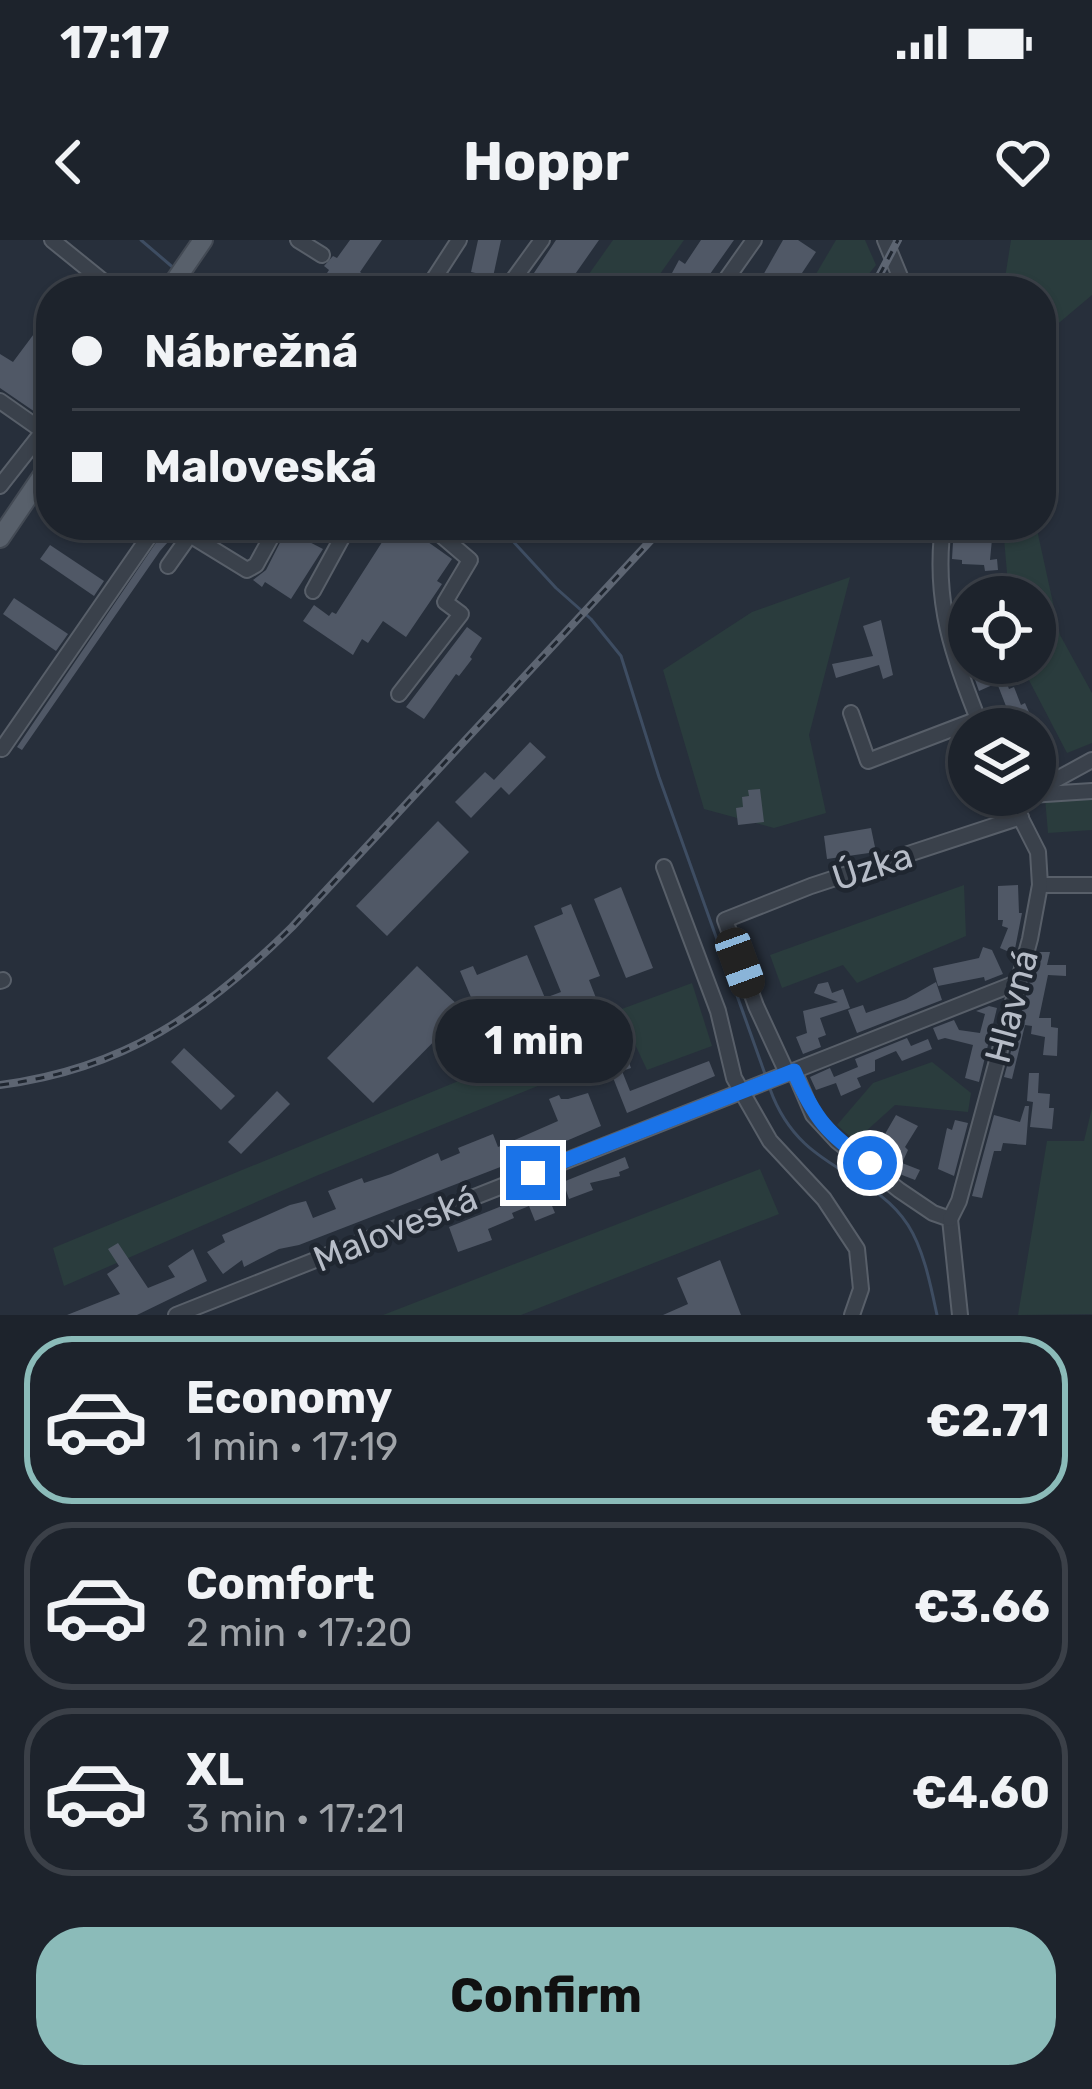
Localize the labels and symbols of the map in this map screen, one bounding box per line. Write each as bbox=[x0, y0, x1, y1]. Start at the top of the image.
street label: Úzka bbox=[827, 833, 918, 900]
car bbox=[711, 923, 769, 1003]
street label: Hlavná bbox=[976, 945, 1047, 1068]
callout: 1 min bbox=[434, 999, 632, 1083]
route start bbox=[843, 1136, 897, 1190]
route end bbox=[506, 1146, 560, 1200]
street label: Maloveská bbox=[307, 1176, 483, 1281]

